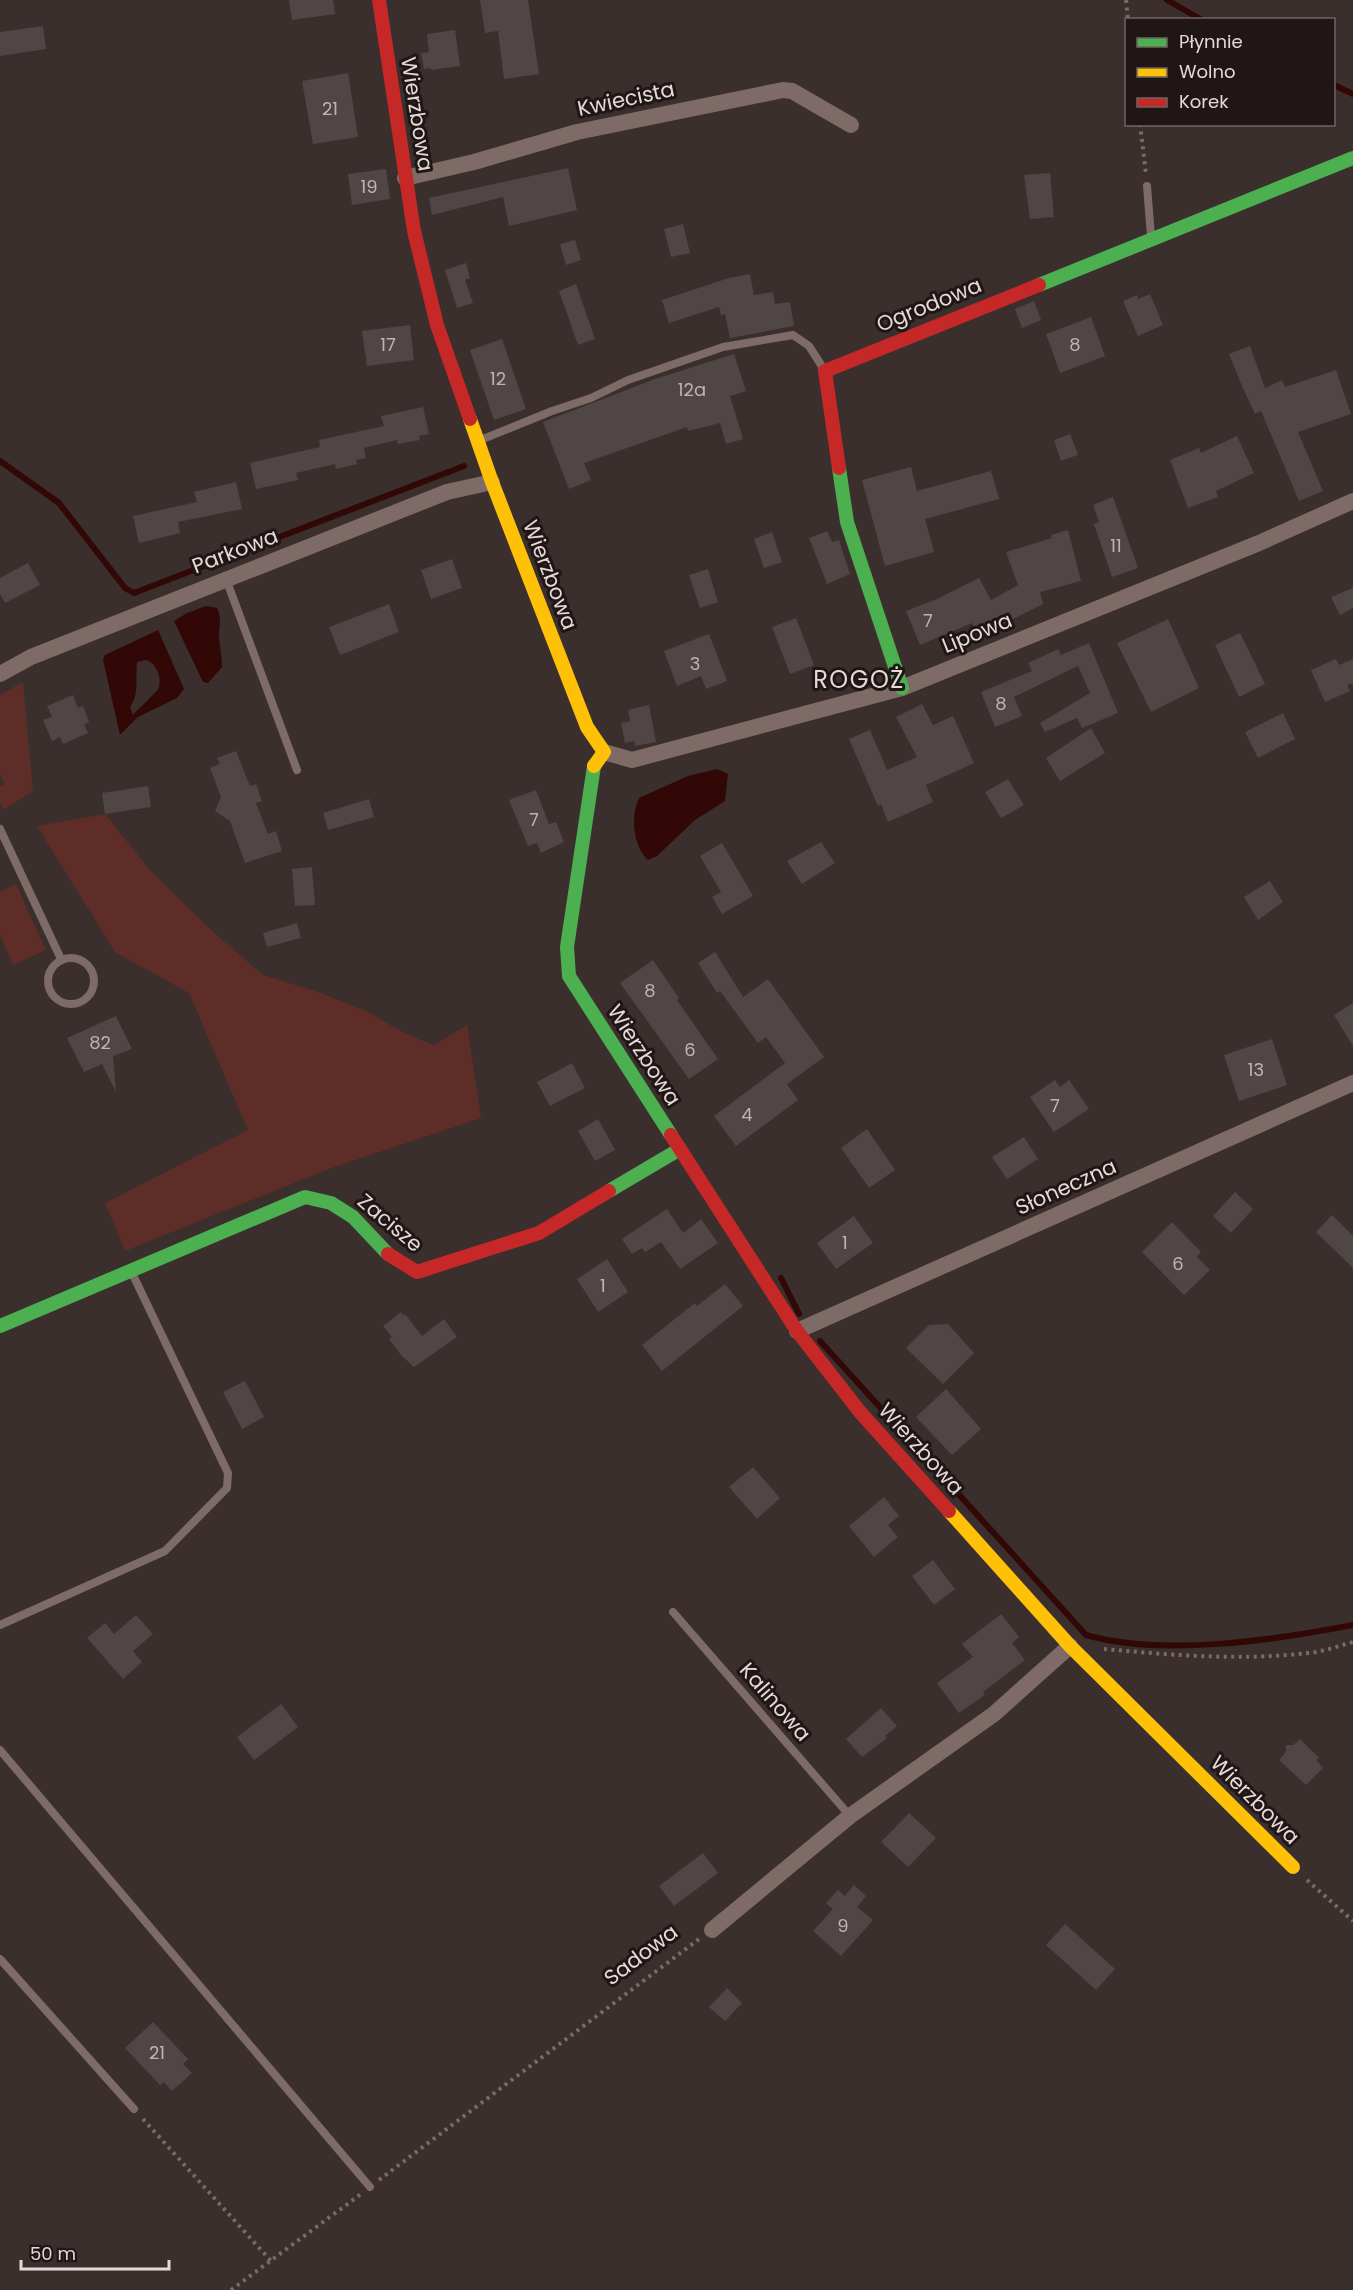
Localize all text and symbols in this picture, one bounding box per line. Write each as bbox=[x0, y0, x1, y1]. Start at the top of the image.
legend bbox=[1125, 18, 1335, 126]
text: Płynnie bbox=[1179, 29, 1243, 54]
street label: Wierzbowa bbox=[394, 55, 441, 173]
text: Wolno bbox=[1179, 59, 1236, 84]
street label: Kwiecista bbox=[575, 74, 677, 123]
text: Korek bbox=[1179, 89, 1229, 114]
house number: 21 bbox=[322, 96, 338, 121]
house number: 19 bbox=[360, 174, 378, 199]
street label: Ogrodowa bbox=[872, 270, 986, 339]
house number: 17 bbox=[380, 332, 396, 357]
house number: 8 bbox=[1069, 332, 1081, 357]
house number: 12 bbox=[490, 366, 506, 391]
house number: 12a bbox=[678, 377, 706, 402]
street label: Wierzbowa bbox=[516, 516, 585, 634]
street label: Parkowa bbox=[188, 521, 282, 580]
house number: 11 bbox=[1110, 533, 1122, 558]
street label: Lipowa bbox=[937, 605, 1016, 660]
house number: 7 bbox=[923, 608, 933, 633]
house number: 3 bbox=[690, 651, 700, 676]
district label: ROGOŻ bbox=[813, 663, 905, 696]
house number: 8 bbox=[995, 691, 1007, 716]
house number: 7 bbox=[529, 807, 539, 832]
house number: 8 bbox=[644, 978, 656, 1003]
street label: Wierzbowa bbox=[601, 999, 688, 1111]
house number: 82 bbox=[89, 1030, 111, 1055]
house number: 6 bbox=[684, 1037, 696, 1062]
house number: 13 bbox=[1248, 1057, 1264, 1082]
house number: 7 bbox=[1050, 1093, 1060, 1118]
house number: 4 bbox=[741, 1102, 753, 1127]
street label: Słoneczna bbox=[1011, 1151, 1121, 1222]
street label: Zacisze bbox=[352, 1187, 429, 1258]
house number: 1 bbox=[842, 1230, 848, 1255]
house number: 6 bbox=[1172, 1251, 1184, 1276]
house number: 1 bbox=[600, 1273, 606, 1298]
street label: Wierzbowa bbox=[872, 1396, 971, 1501]
street label: Kalinowa bbox=[733, 1656, 818, 1747]
street label: Wierzbowa bbox=[1204, 1749, 1306, 1851]
house number: 9 bbox=[837, 1913, 849, 1938]
street label: Sadowa bbox=[598, 1917, 684, 1992]
house number: 21 bbox=[149, 2040, 165, 2065]
scale bar bbox=[21, 2233, 170, 2271]
text: 50 m bbox=[30, 2241, 76, 2266]

